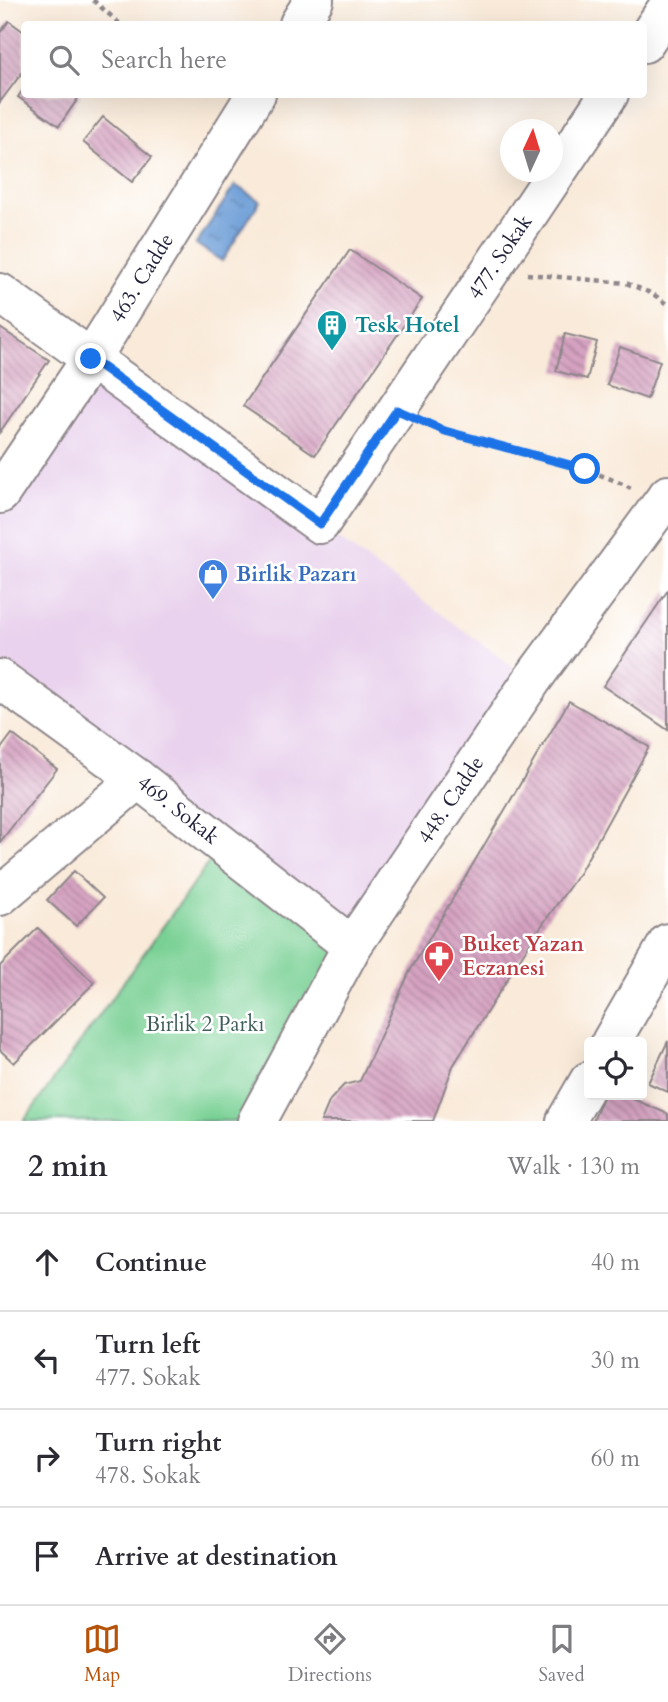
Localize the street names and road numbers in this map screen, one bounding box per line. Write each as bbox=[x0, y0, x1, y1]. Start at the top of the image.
street label: 477. Sokak bbox=[461, 208, 539, 305]
street label: 463. Cadde bbox=[103, 228, 181, 328]
street label: 448. Cadde bbox=[411, 750, 491, 850]
street label: 469. Sokak bbox=[131, 769, 226, 852]

